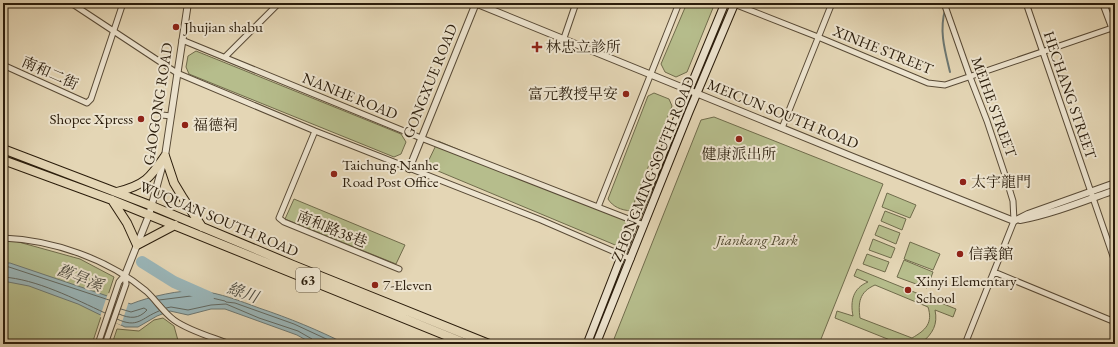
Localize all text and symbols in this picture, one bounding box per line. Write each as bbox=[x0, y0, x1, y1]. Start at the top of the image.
place label: Jhujian shabu bbox=[182, 17, 263, 36]
street label: GONGXUE ROAD bbox=[398, 21, 461, 141]
street label: XINHE STREET bbox=[830, 21, 937, 79]
marker: Jhujian shabu bbox=[171, 22, 181, 32]
street label: HECHANG STREET bbox=[1040, 28, 1102, 162]
place label: 林忠立診所 bbox=[546, 37, 621, 56]
street label: GAOGONG ROAD bbox=[138, 41, 177, 167]
marker: 林忠立診所 bbox=[531, 41, 543, 53]
street label: 南和二街 bbox=[19, 52, 81, 93]
street label: MEIHE STREET bbox=[968, 54, 1022, 160]
street label: NANHE ROAD bbox=[300, 68, 401, 123]
street label: ZHONGMING SOUTH ROAD bbox=[607, 73, 698, 264]
street label: MEICUN SOUTH ROAD bbox=[705, 74, 862, 153]
place label: 富元教授早安 bbox=[528, 84, 618, 103]
marker: 富元教授早安 bbox=[621, 89, 631, 99]
place label: Shopee Xpress bbox=[50, 109, 133, 128]
marker: Shopee Xpress bbox=[136, 114, 146, 124]
place label: 福德祠 bbox=[193, 115, 238, 134]
marker: 福德祠 bbox=[180, 120, 190, 130]
marker: 健康派出所 bbox=[734, 134, 744, 144]
place label: 健康派出所 bbox=[701, 144, 777, 163]
place label: Taichung Nanhe Road Post Office bbox=[342, 155, 439, 191]
marker: Taichung Nanhe Road Post Office bbox=[329, 169, 339, 179]
place label: 太宇龍門 bbox=[971, 172, 1031, 191]
street label: WUQUAN SOUTH ROAD bbox=[137, 176, 301, 261]
marker: 太宇龍門 bbox=[958, 177, 968, 187]
street label: 南和路38巷 bbox=[294, 206, 370, 251]
park label: Jiankang Park bbox=[713, 230, 798, 249]
place label: 信義館 bbox=[968, 244, 1013, 263]
marker: 信義館 bbox=[955, 249, 965, 259]
water label: 舊旱溪 bbox=[54, 259, 108, 297]
road number: 63 bbox=[296, 268, 320, 292]
place label: Xinyi Elementary School bbox=[915, 271, 1017, 307]
place label: 7-Eleven bbox=[383, 275, 432, 294]
water label: 綠川 bbox=[224, 277, 263, 308]
marker: 7-Eleven bbox=[370, 280, 380, 290]
marker: Xinyi Elementary School bbox=[903, 285, 913, 295]

